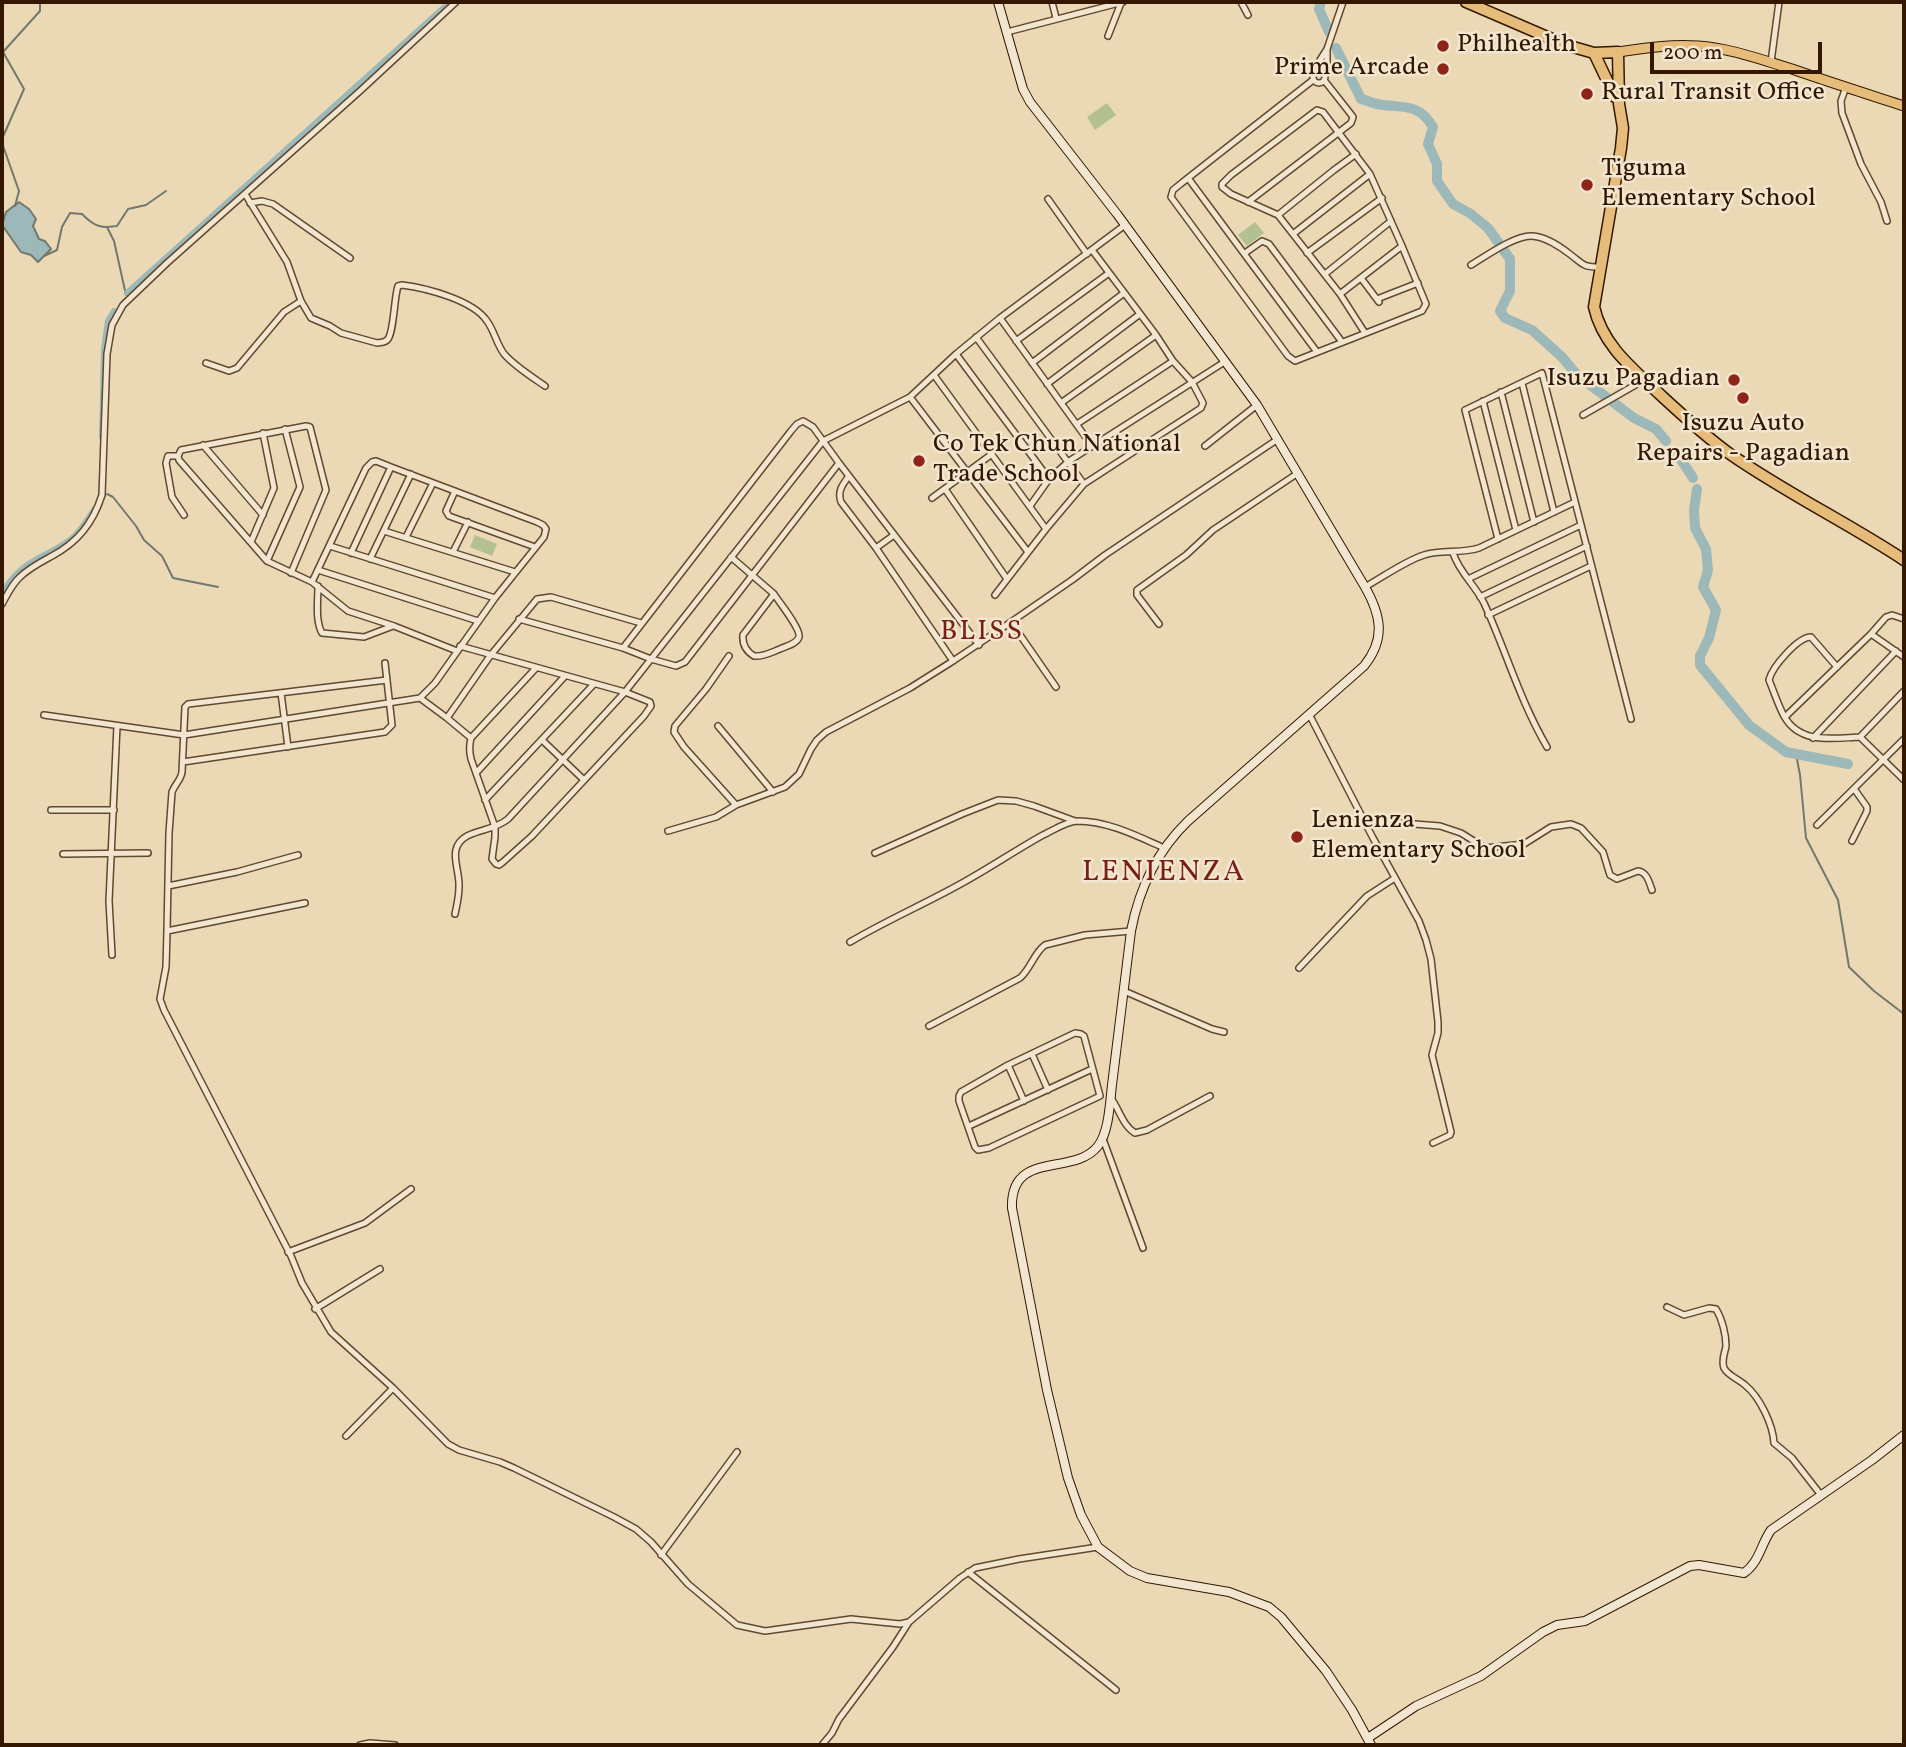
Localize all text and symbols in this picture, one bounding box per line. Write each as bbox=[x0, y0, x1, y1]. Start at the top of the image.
scale bar bbox=[1654, 28, 1826, 72]
place label: Philhealth bbox=[1457, 30, 1576, 62]
marker: Philhealth bbox=[1435, 38, 1451, 54]
text: 200 m bbox=[1663, 39, 1723, 68]
place label: Prime Arcade bbox=[1274, 53, 1429, 85]
marker: Prime Arcade bbox=[1435, 61, 1451, 77]
place label: Rural Transit Office bbox=[1601, 78, 1825, 110]
marker: Rural Transit Office bbox=[1579, 86, 1595, 102]
place label: Tiguma Elementary School bbox=[1601, 154, 1816, 216]
marker: Tiguma Elementary School bbox=[1579, 177, 1595, 193]
place label: Isuzu Pagadian bbox=[1547, 364, 1720, 396]
marker: Isuzu Pagadian bbox=[1726, 372, 1742, 388]
marker: Isuzu Auto Repairs - Pagadian bbox=[1735, 390, 1751, 406]
place label: Isuzu Auto Repairs - Pagadian bbox=[1636, 409, 1850, 471]
place label: Co Tek Chun National Trade School bbox=[933, 430, 1181, 492]
marker: Co Tek Chun National Trade School bbox=[911, 453, 927, 469]
district label: BLISS bbox=[941, 617, 1023, 651]
place label: Lenienza Elementary School bbox=[1311, 806, 1526, 868]
marker: Lenienza Elementary School bbox=[1289, 829, 1305, 845]
district label: LENIENZA bbox=[1083, 856, 1245, 892]

